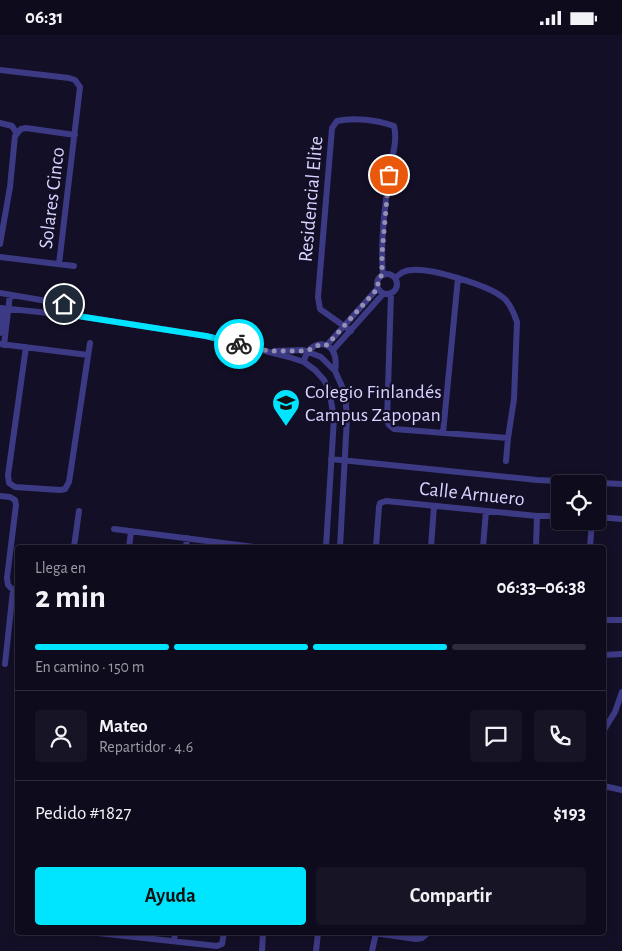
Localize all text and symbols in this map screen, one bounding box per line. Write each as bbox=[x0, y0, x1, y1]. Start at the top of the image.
text: 06:31 bbox=[25, 8, 63, 27]
street label: Residencial Elite bbox=[296, 135, 326, 263]
street label: Solares Cinco bbox=[36, 146, 68, 250]
pin bbox=[368, 154, 410, 196]
icon: bag bbox=[375, 161, 403, 189]
pin bbox=[43, 283, 85, 325]
icon: home bbox=[50, 290, 78, 318]
courier bbox=[214, 319, 264, 369]
icon: bike bbox=[225, 330, 253, 358]
place label: Colegio Finlandés Campus Zapopan bbox=[305, 382, 442, 425]
school or university icon: Colegio Finlandés Campus Zapopan bbox=[271, 388, 301, 427]
map controls bbox=[551, 475, 606, 530]
button: locate bbox=[551, 475, 606, 530]
street label: Calle Arnuero bbox=[418, 479, 526, 509]
text: Llega en bbox=[35, 560, 86, 576]
text: 06:33–06:38 bbox=[496, 578, 586, 597]
text: 2 min bbox=[35, 581, 106, 613]
text: En camino · 150 m bbox=[35, 659, 145, 675]
button: person bbox=[35, 710, 87, 762]
button: chat bbox=[470, 710, 522, 762]
button: phone bbox=[534, 710, 586, 762]
text: Mateo bbox=[99, 717, 148, 736]
text: Repartidor · 4.6 bbox=[99, 739, 193, 755]
text: Pedido #1827 bbox=[35, 804, 132, 823]
text: $193 bbox=[553, 804, 586, 823]
button: Ayuda bbox=[35, 867, 306, 925]
button: Compartir bbox=[316, 867, 586, 925]

